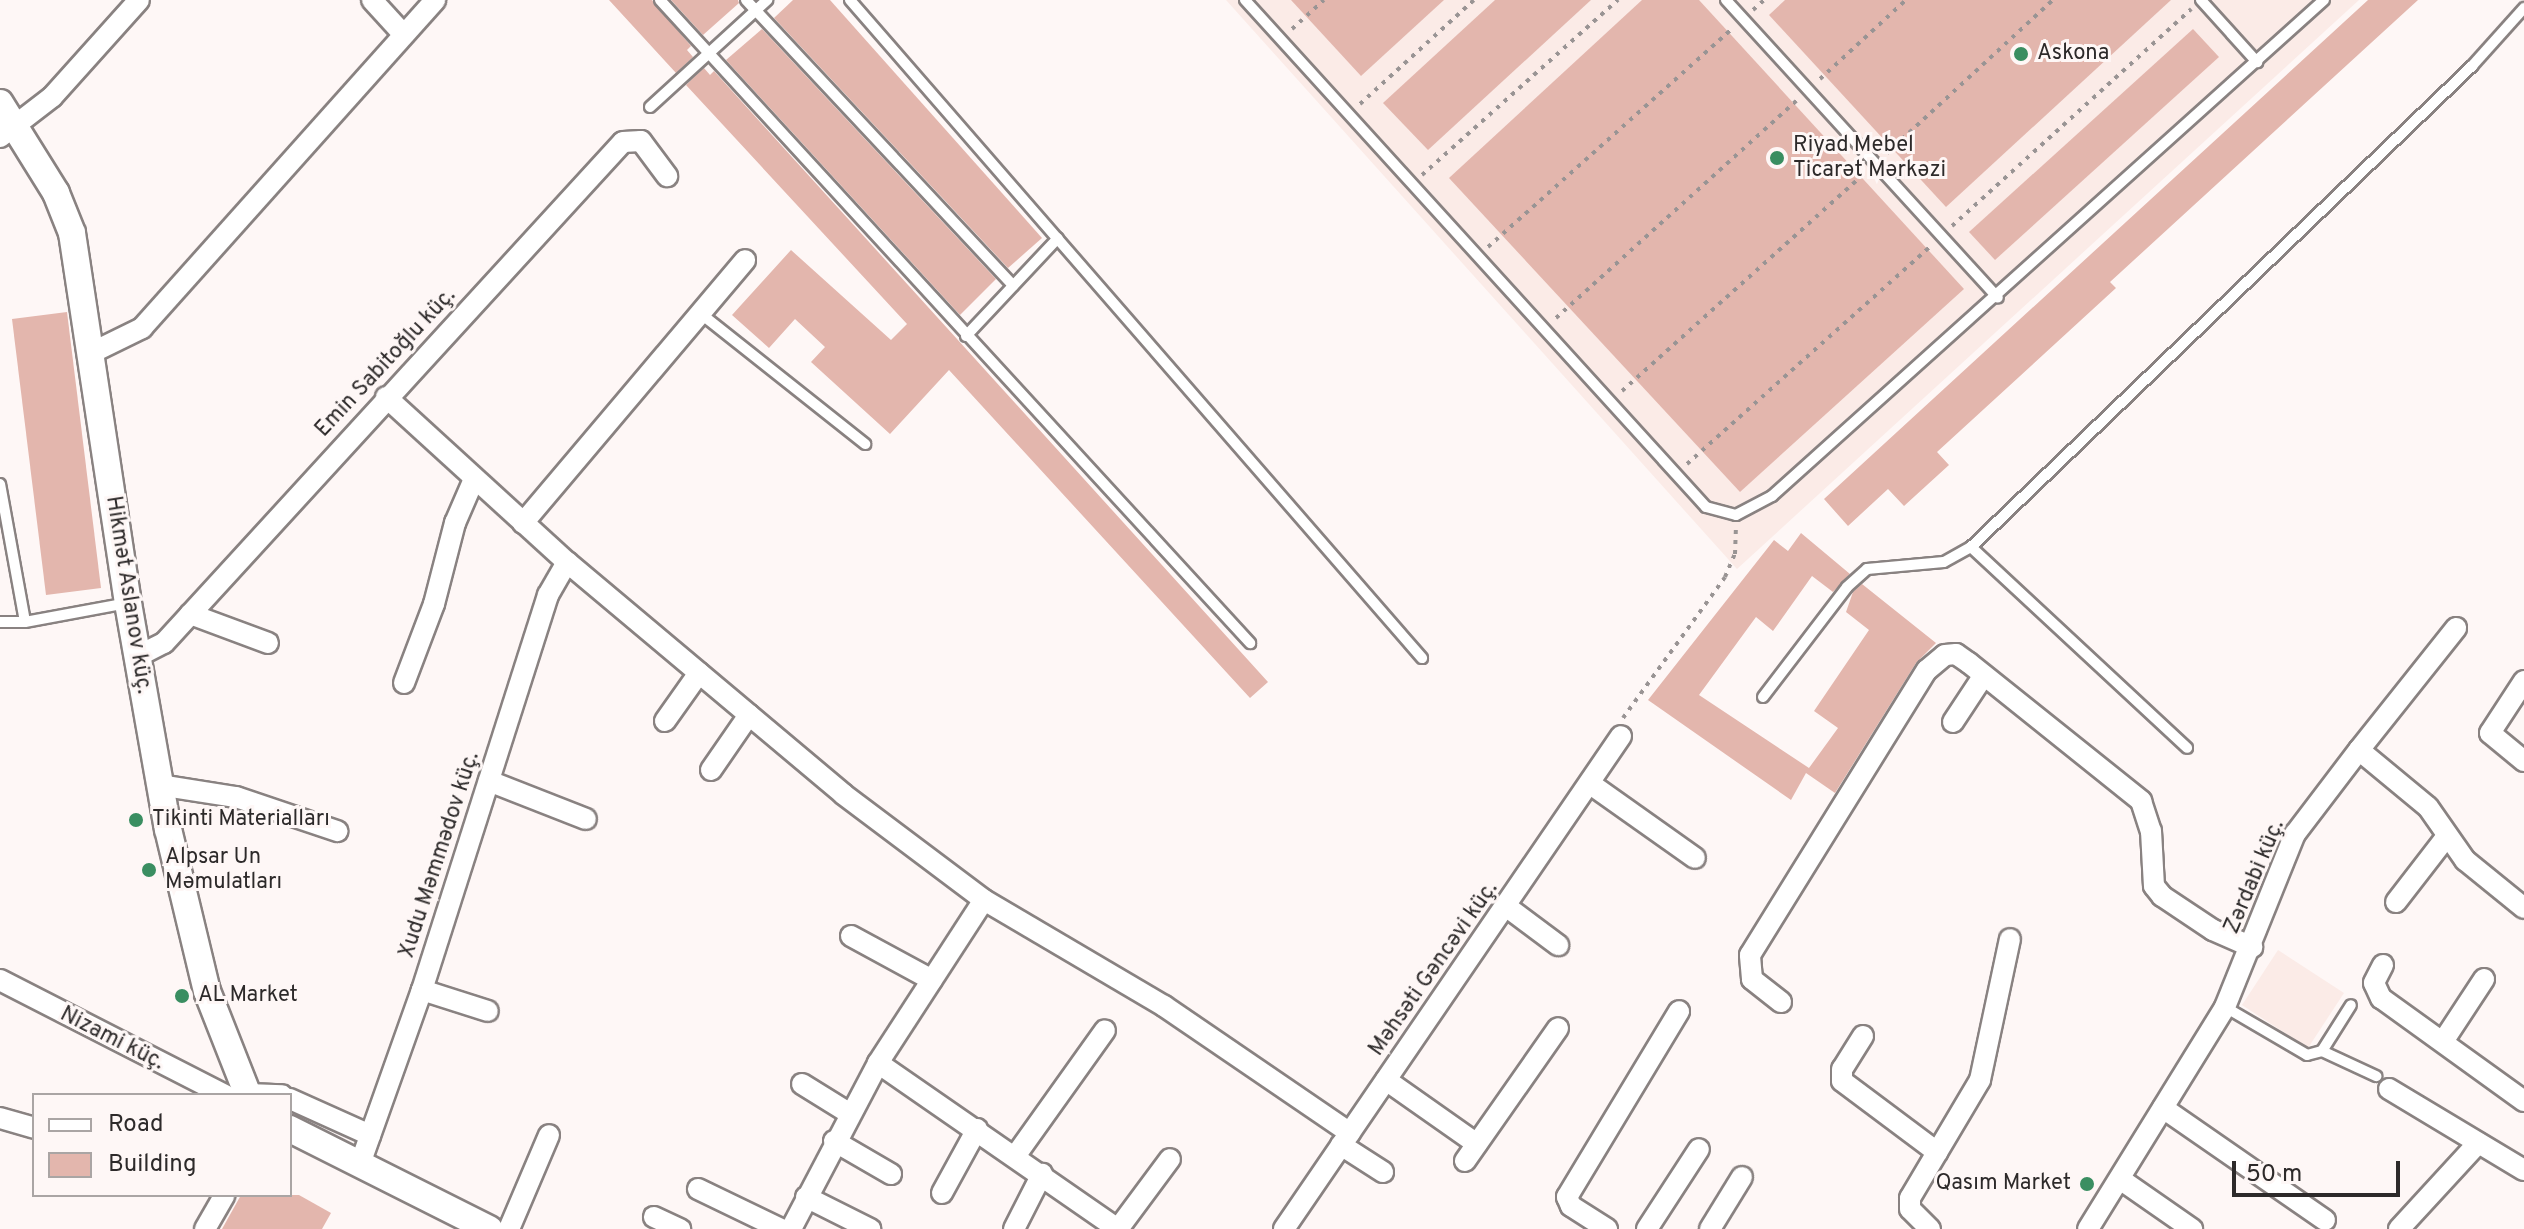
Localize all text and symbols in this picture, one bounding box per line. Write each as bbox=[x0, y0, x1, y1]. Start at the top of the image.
place label: Askona bbox=[2037, 41, 2109, 67]
marker: Askona bbox=[2012, 45, 2030, 63]
place label: Riyad Mebel Ticarət Mərkəzi bbox=[1793, 132, 1946, 184]
marker: Riyad Mebel Ticarət Mərkəzi bbox=[1768, 149, 1786, 167]
street label: Emin Sabitoğlu küç. bbox=[310, 283, 462, 443]
street label: Hikmət Aslanov küç. bbox=[99, 494, 157, 696]
street label: Xudu Məmmədov küç. bbox=[394, 749, 486, 961]
place label: Tikinti Materialları bbox=[152, 807, 330, 833]
marker: Tikinti Materialları bbox=[127, 811, 145, 829]
street label: Zərdabi küç. bbox=[2219, 816, 2291, 938]
place label: Alpsar Un Məmulatları bbox=[165, 844, 282, 896]
marker: Alpsar Un Məmulatları bbox=[140, 861, 158, 879]
street label: Məhsəti Gəncəvi küç. bbox=[1364, 877, 1504, 1061]
place label: AL Market bbox=[198, 983, 298, 1009]
marker: AL Market bbox=[173, 987, 191, 1005]
street label: Nizami küç. bbox=[55, 1001, 169, 1077]
legend bbox=[32, 1093, 292, 1197]
text: Road bbox=[108, 1110, 164, 1140]
scale bar bbox=[2236, 1145, 2404, 1195]
text: Building bbox=[108, 1150, 197, 1180]
text: 50 m bbox=[2246, 1160, 2302, 1190]
place label: Qasım Market bbox=[1936, 1171, 2071, 1197]
marker: Qasım Market bbox=[2078, 1175, 2096, 1193]

